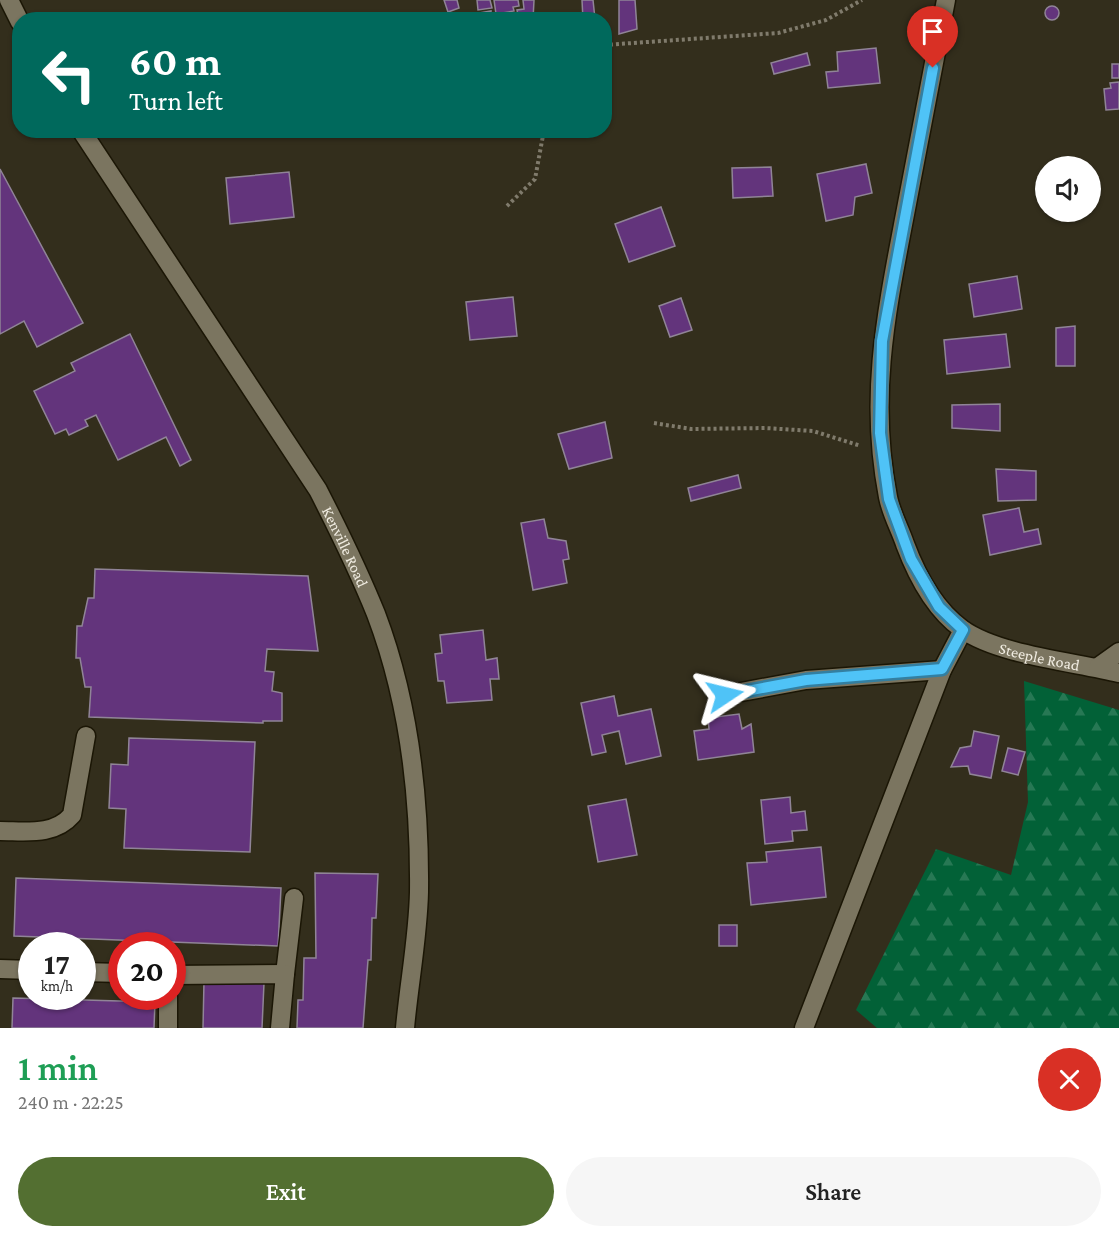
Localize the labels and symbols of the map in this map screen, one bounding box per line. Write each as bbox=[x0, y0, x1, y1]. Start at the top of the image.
pin bbox=[907, 6, 958, 68]
street label: Kenville Road bbox=[319, 504, 372, 590]
street label: Steeple Road bbox=[997, 639, 1082, 674]
position arrow bbox=[693, 663, 757, 727]
speed limit sign: 20 bbox=[108, 932, 186, 1010]

